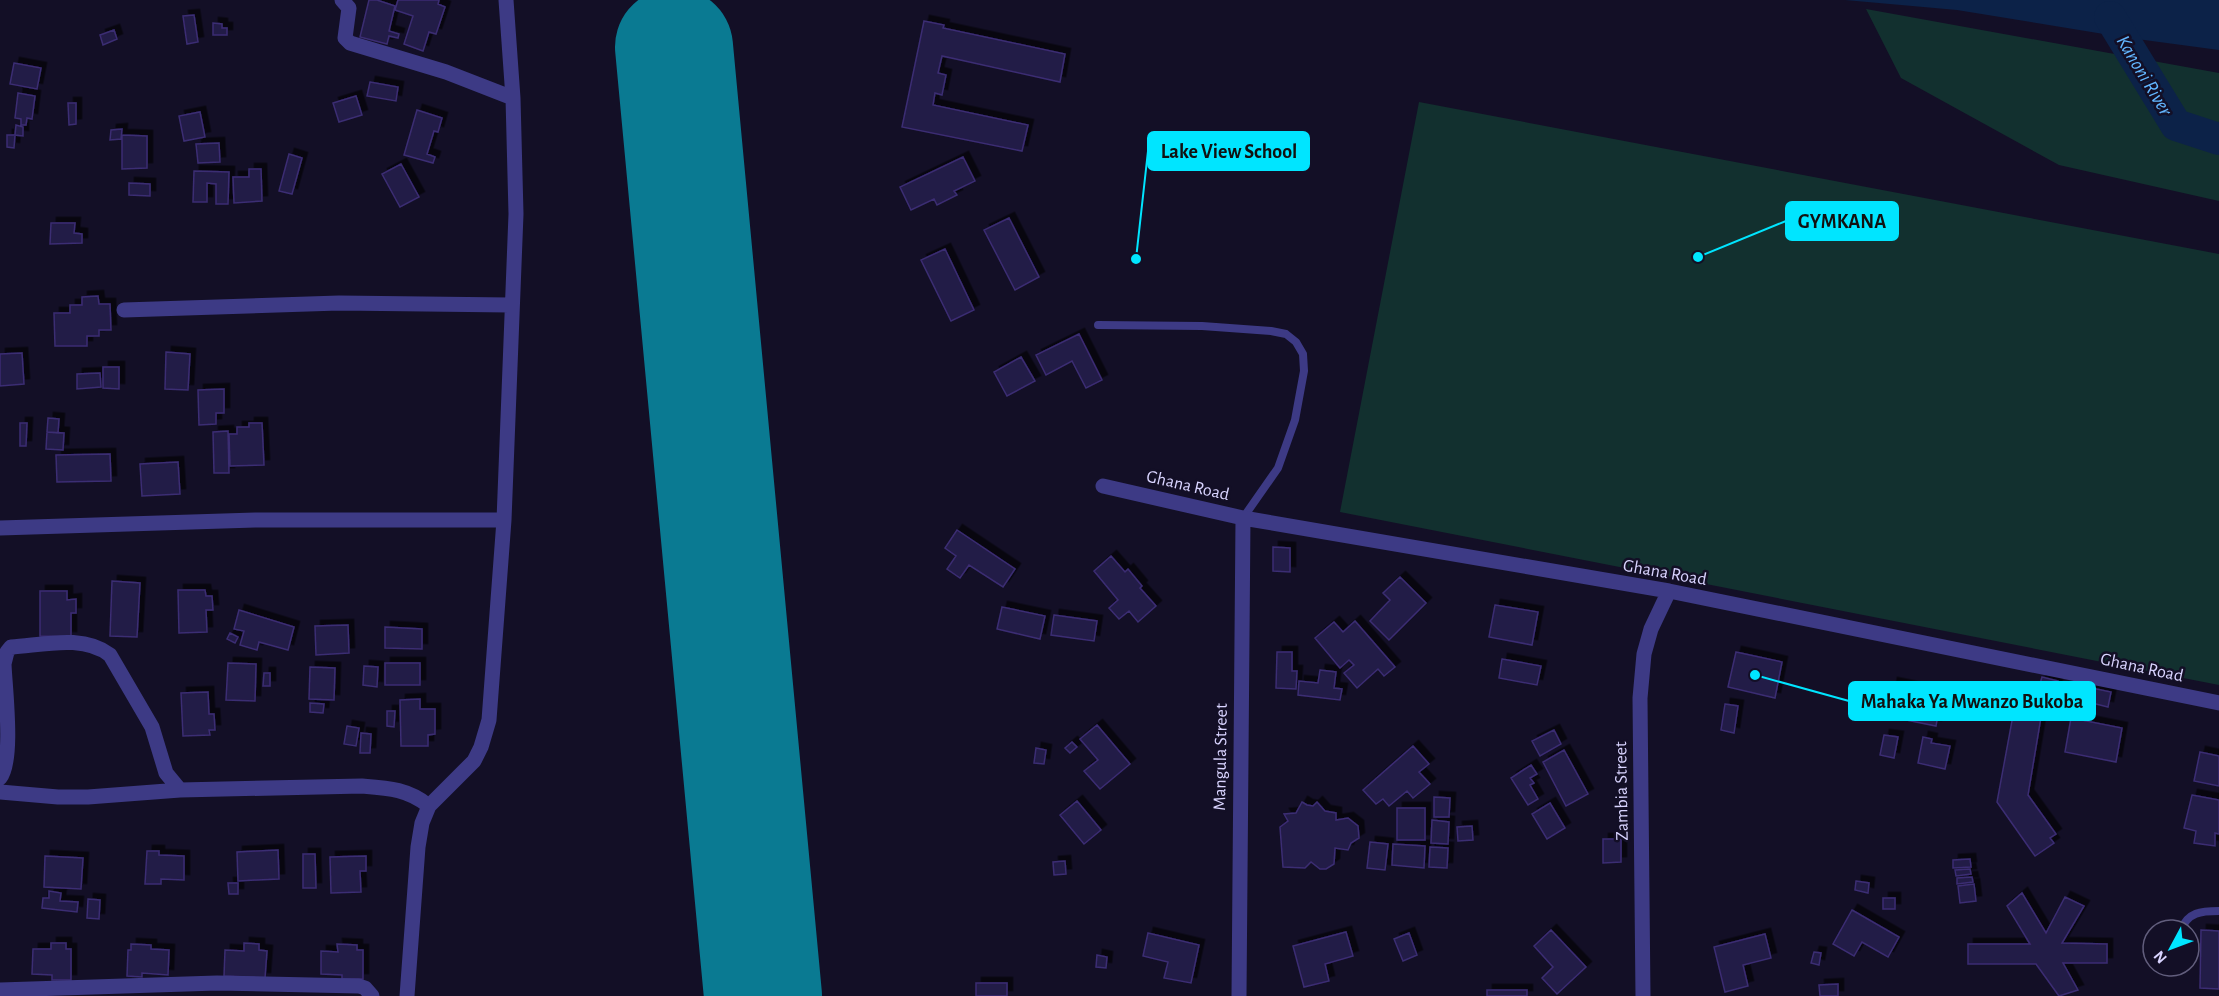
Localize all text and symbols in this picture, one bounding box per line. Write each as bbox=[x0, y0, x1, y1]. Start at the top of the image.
water label: Kanoni River bbox=[2112, 32, 2176, 120]
callout: Lake View School bbox=[1148, 132, 1309, 170]
text: Lake View School bbox=[1161, 142, 1297, 162]
callout: GYMKANA bbox=[1786, 202, 1898, 240]
text: GYMKANA bbox=[1798, 212, 1886, 232]
street label: Ghana Road bbox=[1145, 468, 1231, 504]
street label: Ghana Road bbox=[1622, 557, 1708, 589]
street label: Ghana Road bbox=[2099, 650, 2185, 686]
callout: Mahaka Ya Mwanzo Bukoba bbox=[1849, 682, 2095, 720]
text: Mahaka Ya Mwanzo Bukoba bbox=[1861, 692, 2084, 712]
street label: Mangula Street bbox=[1211, 703, 1231, 811]
street label: Zambia Street bbox=[1612, 741, 1632, 841]
north arrow bbox=[2141, 918, 2201, 978]
text: N bbox=[2151, 948, 2170, 967]

